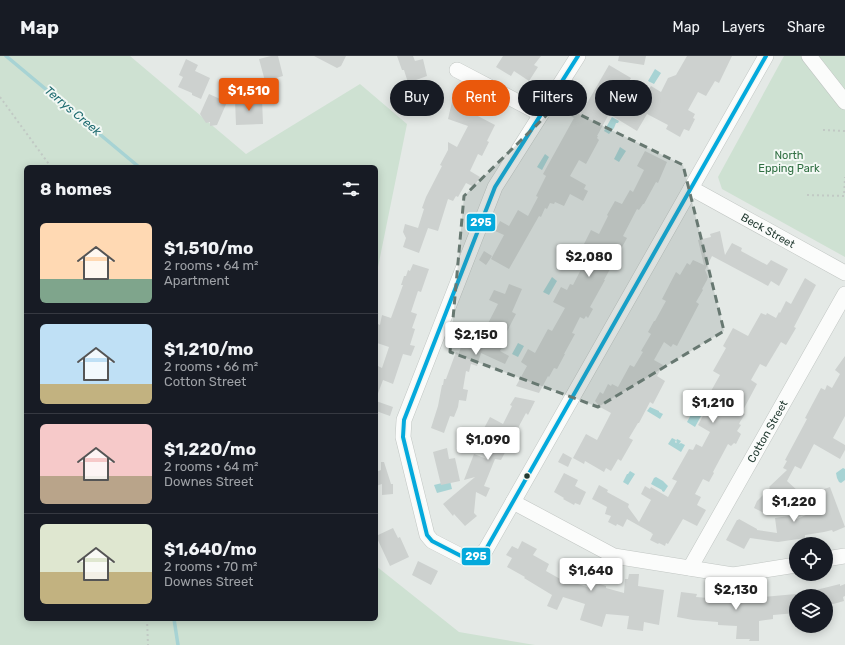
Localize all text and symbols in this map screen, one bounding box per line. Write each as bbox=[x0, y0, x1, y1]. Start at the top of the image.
text: Map bbox=[20, 16, 59, 39]
text: Map bbox=[673, 19, 700, 36]
text: Layers bbox=[722, 19, 765, 36]
text: Share bbox=[787, 19, 825, 36]
pin: $1,510 bbox=[216, 78, 282, 112]
chip: Buy bbox=[390, 80, 444, 116]
chip: Rent bbox=[452, 80, 510, 116]
chip: Filters bbox=[518, 80, 587, 116]
chip: New bbox=[595, 80, 652, 116]
water label: Terrys Creek bbox=[42, 83, 105, 139]
text: $1,510 bbox=[228, 83, 270, 98]
park label: North Epping Park bbox=[758, 149, 820, 175]
icon: filters bbox=[340, 178, 362, 200]
text: 8 homes bbox=[40, 179, 112, 199]
street label: Beck Street bbox=[739, 211, 798, 251]
line badge: 295 bbox=[466, 213, 496, 232]
text: 295 bbox=[470, 216, 492, 229]
text: $1,510/mo bbox=[164, 238, 253, 258]
icon: home bbox=[72, 239, 120, 287]
pin: $2,080 bbox=[556, 244, 622, 278]
text: $2,080 bbox=[565, 249, 613, 264]
text: 2 rooms · 64 m² bbox=[164, 258, 259, 273]
text: Apartment bbox=[164, 273, 229, 288]
pin: $2,150 bbox=[443, 322, 509, 356]
text: $2,150 bbox=[454, 327, 498, 342]
text: $1,210/mo bbox=[164, 339, 253, 359]
icon: home bbox=[72, 340, 120, 388]
text: 2 rooms · 66 m² bbox=[164, 359, 258, 374]
text: Cotton Street bbox=[164, 374, 246, 389]
pin: $1,210 bbox=[680, 390, 746, 424]
text: $1,210 bbox=[692, 395, 734, 410]
street label: Cotton Street bbox=[745, 397, 791, 465]
pin: $1,090 bbox=[455, 427, 521, 461]
text: $1,090 bbox=[466, 432, 510, 447]
text: $1,220/mo bbox=[164, 439, 256, 459]
icon: home bbox=[72, 440, 120, 488]
text: 2 rooms · 64 m² bbox=[164, 459, 259, 474]
unlabelled marker bbox=[522, 471, 532, 481]
text: Downes Street bbox=[164, 474, 253, 489]
pin: $1,220 bbox=[761, 489, 827, 523]
text: $1,220 bbox=[772, 494, 816, 509]
map controls bbox=[789, 537, 833, 633]
button: locate bbox=[789, 537, 833, 581]
text: $1,640/mo bbox=[164, 539, 257, 559]
icon: home bbox=[72, 540, 120, 588]
line badge: 295 bbox=[461, 547, 491, 566]
text: 295 bbox=[465, 550, 487, 563]
pin: $1,640 bbox=[558, 558, 624, 592]
text: 2 rooms · 70 m² bbox=[164, 559, 258, 574]
text: $1,640 bbox=[569, 563, 613, 578]
text: Downes Street bbox=[164, 574, 253, 589]
pin: $2,130 bbox=[703, 577, 769, 611]
text: $2,130 bbox=[714, 582, 758, 597]
button: layers bbox=[789, 589, 833, 633]

